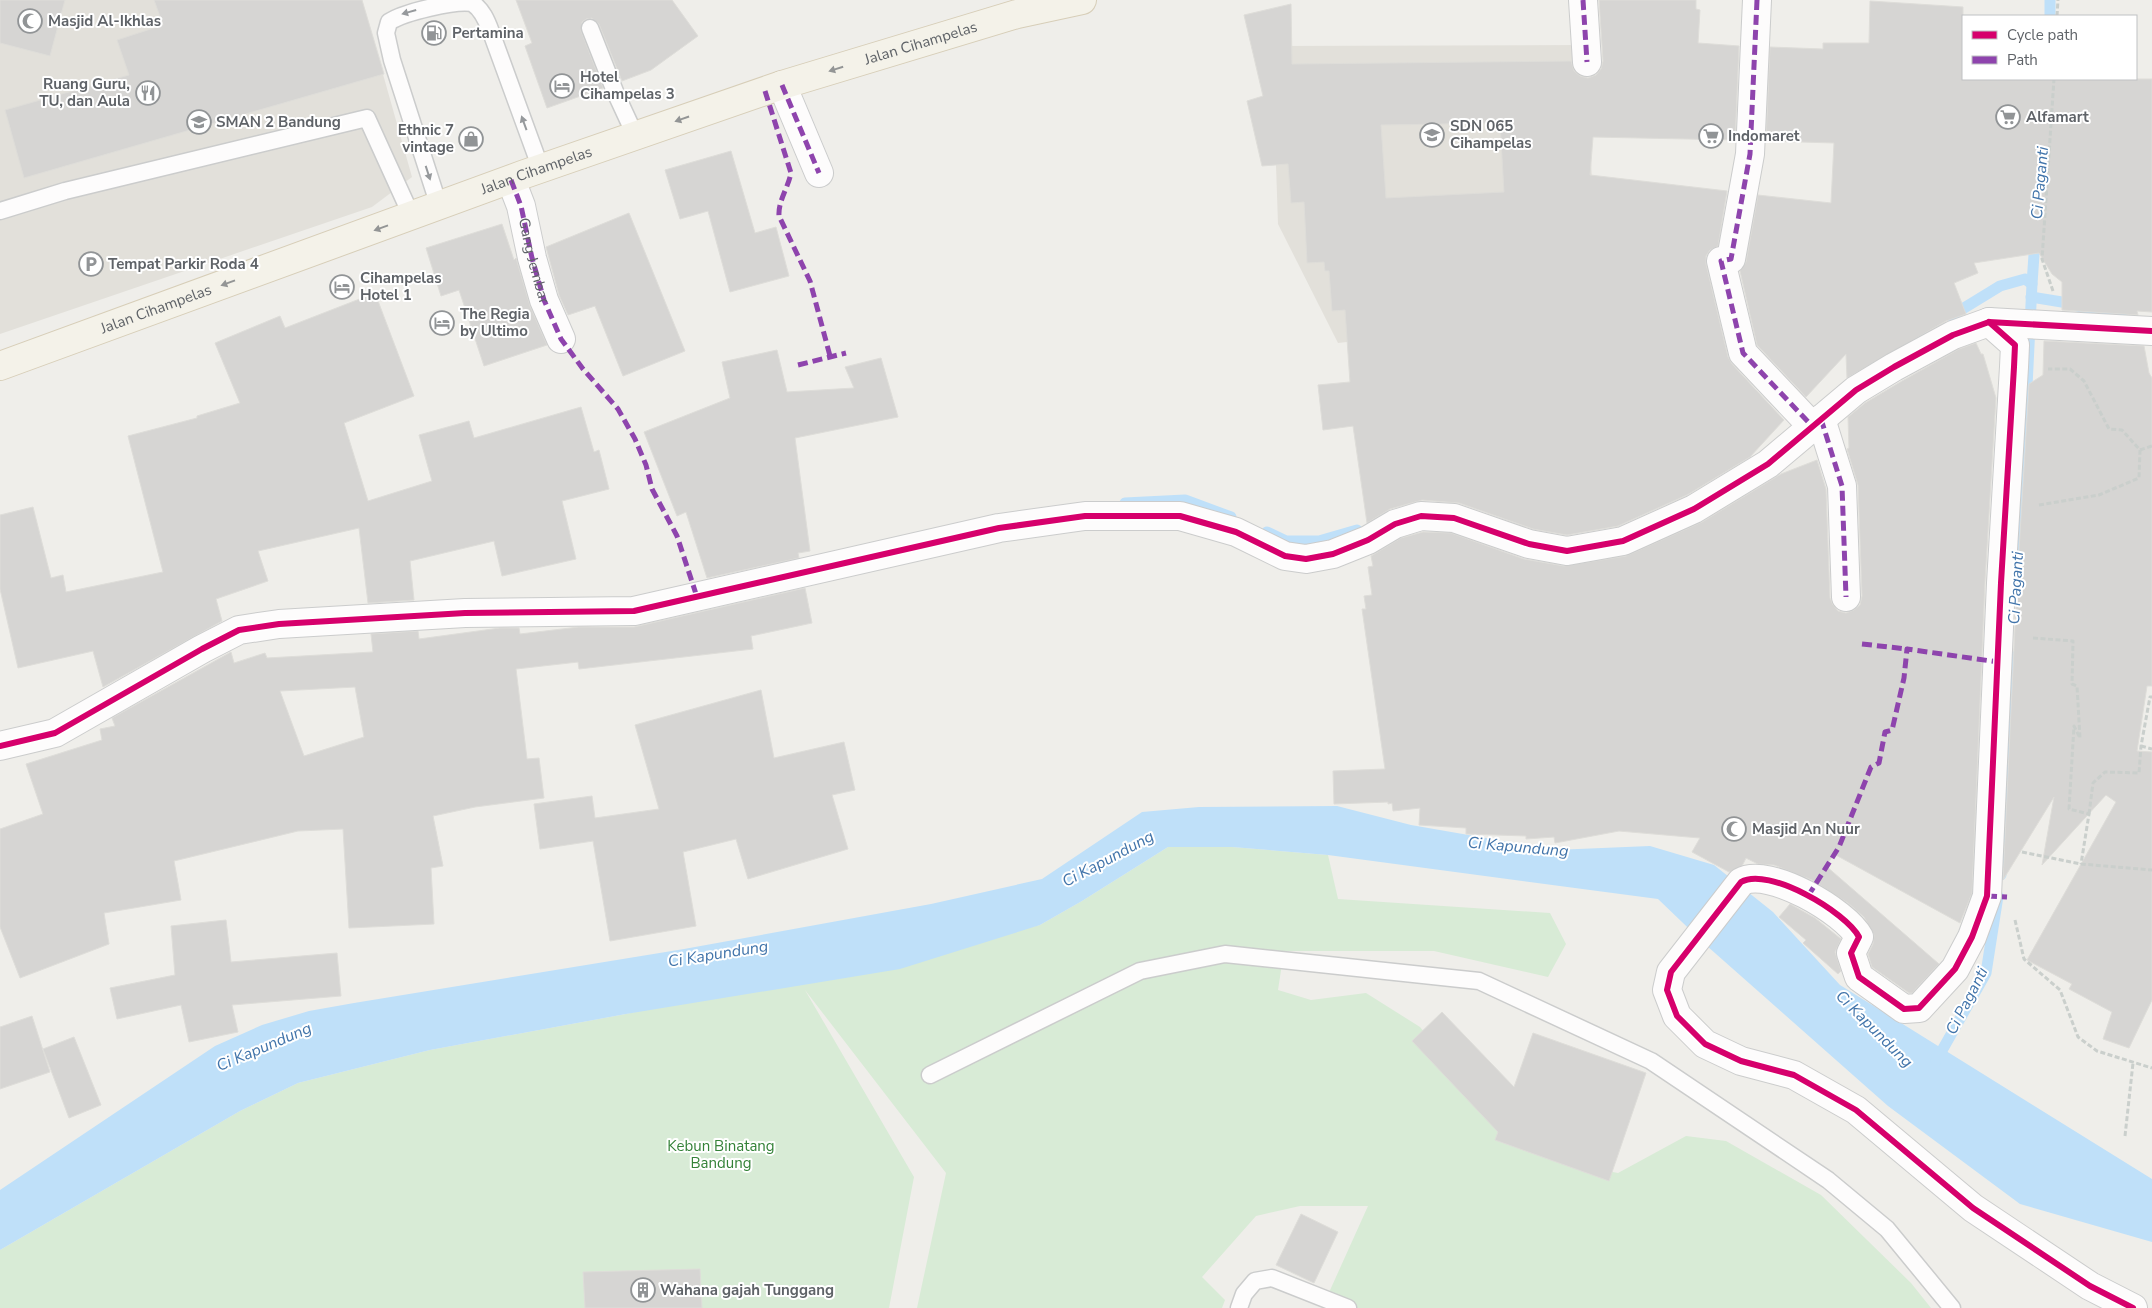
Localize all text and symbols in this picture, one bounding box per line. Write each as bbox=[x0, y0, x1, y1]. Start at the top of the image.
mosque icon: Masjid Al-Ikhlas bbox=[17, 8, 43, 34]
one-way arrow bbox=[401, 9, 416, 17]
place label: Masjid Al-Ikhlas bbox=[48, 11, 161, 31]
legend bbox=[1962, 15, 2137, 80]
street label: Jalan Cihampelas bbox=[861, 17, 980, 70]
fuel station icon: Pertamina bbox=[421, 20, 447, 46]
place label: Pertamina bbox=[452, 23, 524, 43]
text: Cycle path bbox=[2007, 25, 2078, 45]
text: Path bbox=[2007, 50, 2038, 70]
one-way arrow bbox=[828, 65, 843, 73]
place label: Hotel Cihampelas 3 bbox=[580, 67, 675, 104]
hotel icon: Hotel Cihampelas 3 bbox=[549, 73, 575, 99]
place label: Ruang Guru, TU, dan Aula bbox=[39, 74, 130, 111]
restaurant icon: Ruang Guru, TU, dan Aula bbox=[135, 80, 161, 106]
supermarket icon: Alfamart bbox=[1995, 104, 2021, 130]
place label: Alfamart bbox=[2026, 107, 2089, 127]
school or university icon: SMAN 2 Bandung bbox=[186, 109, 212, 135]
place label: SMAN 2 Bandung bbox=[216, 112, 341, 132]
one-way arrow bbox=[520, 115, 528, 130]
one-way arrow bbox=[674, 116, 689, 123]
place label: SDN 065 Cihampelas bbox=[1450, 116, 1532, 153]
place label: Ethnic 7 vintage bbox=[398, 120, 454, 157]
school or university icon: SDN 065 Cihampelas bbox=[1419, 122, 1445, 148]
supermarket icon: Indomaret bbox=[1698, 123, 1724, 149]
shop icon: Ethnic 7 vintage bbox=[458, 126, 484, 152]
place label: Indomaret bbox=[1728, 126, 1800, 146]
street label: Jalan Cihampelas bbox=[477, 141, 595, 200]
water label: Ci Paganti bbox=[2026, 145, 2054, 220]
one-way arrow bbox=[425, 166, 433, 181]
street label: Gang Jembar bbox=[514, 216, 555, 308]
one-way arrow bbox=[373, 224, 388, 232]
parking icon: Tempat Parkir Roda 4 bbox=[78, 251, 104, 277]
place label: Tempat Parkir Roda 4 bbox=[108, 254, 259, 274]
place label: Cihampelas Hotel 1 bbox=[360, 268, 442, 305]
hotel icon: Cihampelas Hotel 1 bbox=[329, 274, 355, 300]
street label: Jalan Cihampelas bbox=[97, 279, 214, 339]
one-way arrow bbox=[220, 279, 235, 287]
place label: The Regia by Ultimo bbox=[460, 304, 530, 341]
hotel icon: The Regia by Ultimo bbox=[429, 310, 455, 336]
water label: Ci Paganti bbox=[2003, 551, 2029, 625]
mosque icon: Masjid An Nuur bbox=[1721, 816, 1747, 842]
place label: Masjid An Nuur bbox=[1752, 819, 1860, 839]
water label: Ci Kapundung bbox=[1058, 826, 1158, 892]
water label: Ci Kapundung bbox=[1467, 832, 1569, 862]
water label: Ci Kapundung bbox=[666, 935, 770, 973]
water label: Ci Paganti bbox=[1941, 963, 1994, 1039]
water label: Ci Kapundung bbox=[1830, 985, 1918, 1073]
water label: Ci Kapundung bbox=[213, 1017, 315, 1077]
park label: Kebun Binatang Bandung bbox=[667, 1136, 775, 1173]
building icon: Wahana gajah Tunggang bbox=[630, 1277, 656, 1303]
place label: Wahana gajah Tunggang bbox=[660, 1280, 834, 1300]

